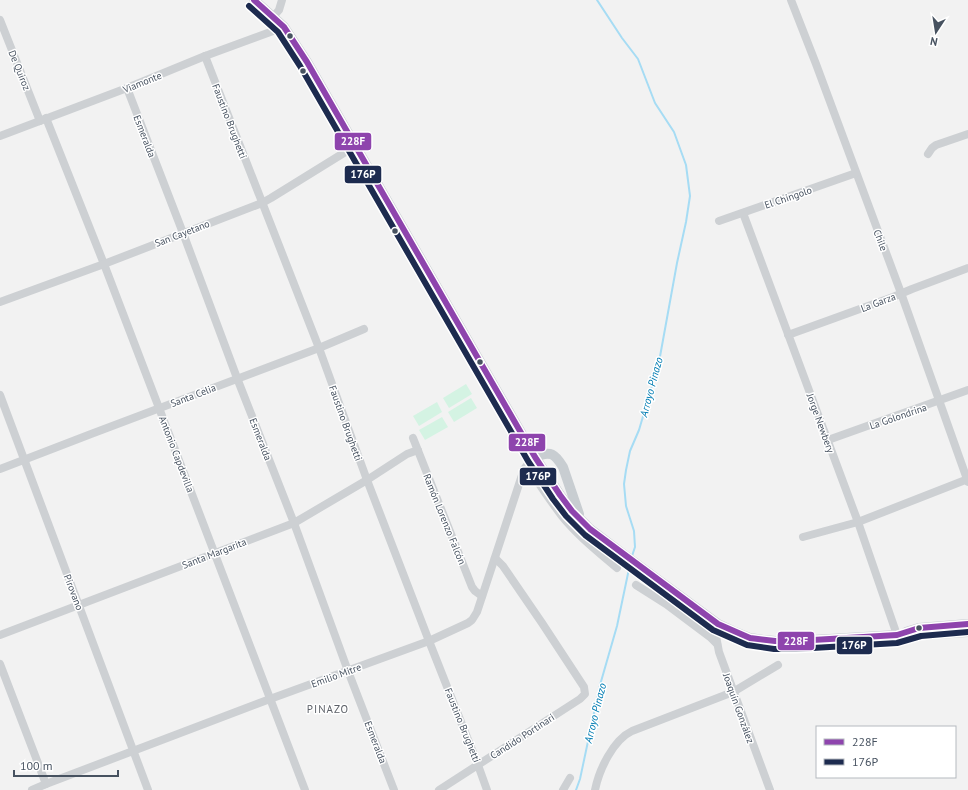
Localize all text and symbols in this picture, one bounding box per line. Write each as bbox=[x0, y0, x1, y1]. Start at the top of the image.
north arrow bbox=[916, 12, 956, 52]
unlabelled marker bbox=[285, 31, 295, 41]
text: N bbox=[929, 34, 939, 49]
street label: De Quiroz bbox=[6, 48, 33, 92]
unlabelled marker bbox=[298, 66, 308, 76]
street label: Viamonte bbox=[120, 69, 163, 96]
street label: Faustino Brughetti bbox=[209, 82, 250, 161]
street label: Esmeralda bbox=[131, 113, 159, 159]
line badge: 228F bbox=[334, 132, 372, 151]
text: 228F bbox=[341, 134, 366, 148]
line badge: 176P bbox=[344, 165, 382, 184]
text: 176P bbox=[350, 167, 376, 181]
street label: El Chingolo bbox=[763, 183, 814, 212]
street label: San Cayetano bbox=[153, 217, 211, 250]
unlabelled marker bbox=[390, 226, 400, 236]
street label: Chile bbox=[871, 228, 891, 253]
street label: La Garza bbox=[859, 290, 898, 315]
water label: Arroyo Pinazo bbox=[636, 355, 666, 419]
unlabelled marker bbox=[475, 357, 485, 367]
street label: Santa Celia bbox=[169, 381, 218, 410]
street label: Faustino Brughetti bbox=[326, 384, 365, 463]
street label: Jorge Newbery bbox=[803, 391, 837, 455]
street label: La Golondrina bbox=[868, 401, 929, 432]
street label: Antonio Capdevilla bbox=[156, 414, 197, 494]
street label: Esmeralda bbox=[247, 416, 275, 462]
line badge: 228F bbox=[508, 433, 546, 452]
text: 228F bbox=[515, 435, 540, 449]
line badge: 176P bbox=[519, 467, 557, 486]
text: 176P bbox=[525, 469, 551, 483]
street label: Ramón Lorenzo Falcón bbox=[420, 472, 469, 567]
street label: Santa Margarita bbox=[180, 535, 248, 572]
street label: Pirovano bbox=[61, 572, 86, 612]
unlabelled marker bbox=[914, 623, 924, 633]
line badge: 228F bbox=[777, 631, 815, 651]
text: 228F bbox=[784, 634, 809, 648]
line badge: 176P bbox=[836, 636, 873, 655]
text: 176P bbox=[841, 638, 867, 652]
street label: Emilio Mitre bbox=[309, 660, 363, 691]
street label: Joaquín González bbox=[720, 670, 757, 745]
water label: Arroyo Pinazo bbox=[581, 681, 609, 745]
street label: Faustino Brughetti bbox=[442, 686, 483, 764]
district label: PINAZO bbox=[307, 702, 349, 716]
street label: Candido Portinari bbox=[488, 711, 557, 762]
street label: Esmeralda bbox=[362, 719, 390, 765]
legend bbox=[816, 726, 956, 778]
text: 228F bbox=[852, 734, 878, 749]
scale bar bbox=[14, 752, 118, 778]
text: 176P bbox=[852, 754, 879, 769]
text: 100 m bbox=[20, 758, 53, 773]

